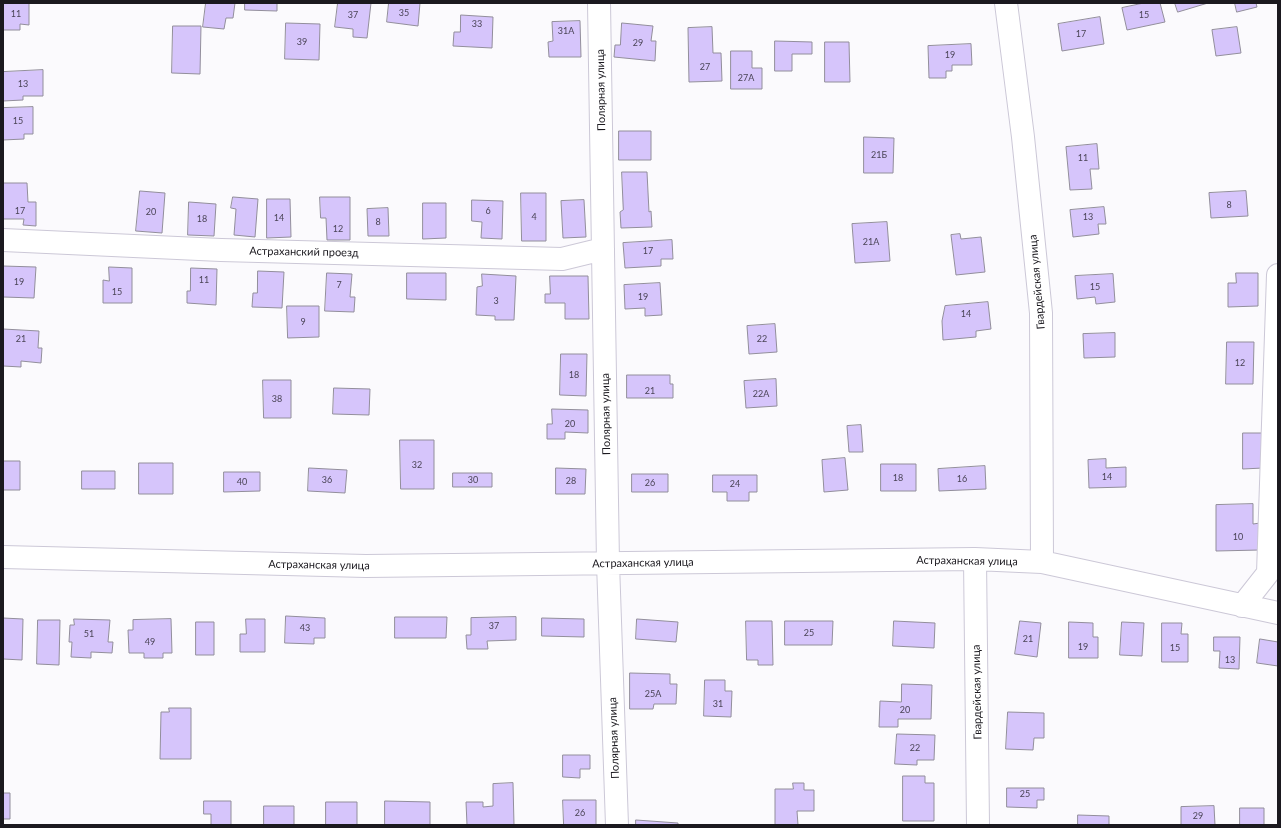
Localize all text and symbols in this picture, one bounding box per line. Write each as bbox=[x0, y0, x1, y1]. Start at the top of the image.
house number: 35 bbox=[399, 8, 409, 18]
house number: 11 bbox=[11, 9, 21, 19]
house number: 37 bbox=[348, 10, 358, 20]
house number: 15 bbox=[1139, 10, 1149, 20]
house number: 33 bbox=[472, 19, 482, 29]
house number: 31А bbox=[558, 26, 574, 36]
house number: 17 bbox=[1076, 29, 1086, 39]
house number: 39 bbox=[297, 37, 307, 47]
house number: 29 bbox=[633, 38, 643, 48]
street label: Полярная улица bbox=[594, 49, 608, 131]
house number: 19 bbox=[945, 50, 955, 60]
house number: 27 bbox=[700, 62, 710, 72]
house number: 27А bbox=[738, 73, 754, 83]
house number: 13 bbox=[18, 79, 28, 89]
house number: 15 bbox=[13, 116, 23, 126]
house number: 21Б bbox=[871, 150, 887, 160]
house number: 11 bbox=[1078, 153, 1088, 163]
house number: 8 bbox=[1226, 200, 1232, 210]
house number: 17 bbox=[15, 206, 25, 216]
house number: 6 bbox=[485, 206, 491, 216]
house number: 20 bbox=[146, 207, 156, 217]
house number: 4 bbox=[531, 212, 537, 222]
house number: 13 bbox=[1083, 212, 1093, 222]
house number: 14 bbox=[274, 213, 284, 223]
house number: 18 bbox=[197, 214, 207, 224]
house number: 8 bbox=[375, 217, 381, 227]
house number: 12 bbox=[333, 224, 343, 234]
street label: Гвардейская улица bbox=[1026, 234, 1048, 330]
house number: 21А bbox=[863, 237, 879, 247]
street label: Астраханский проезд bbox=[249, 244, 359, 260]
house number: 17 bbox=[643, 246, 653, 256]
house number: 11 bbox=[199, 275, 209, 285]
house number: 19 bbox=[14, 277, 24, 287]
house number: 7 bbox=[336, 280, 342, 290]
house number: 15 bbox=[1090, 282, 1100, 292]
house number: 15 bbox=[112, 287, 122, 297]
house number: 19 bbox=[638, 292, 648, 302]
house number: 3 bbox=[493, 296, 499, 306]
house number: 14 bbox=[961, 309, 971, 319]
house number: 9 bbox=[300, 317, 306, 327]
house number: 21 bbox=[16, 334, 26, 344]
house number: 22 bbox=[757, 334, 767, 344]
house number: 12 bbox=[1235, 358, 1245, 368]
house number: 18 bbox=[569, 370, 579, 380]
street label: Полярная улица bbox=[599, 373, 613, 455]
house number: 21 bbox=[645, 386, 655, 396]
house number: 22А bbox=[753, 389, 769, 399]
house number: 38 bbox=[272, 394, 282, 404]
house number: 20 bbox=[565, 419, 575, 429]
house number: 32 bbox=[412, 460, 422, 470]
house number: 14 bbox=[1102, 472, 1112, 482]
house number: 18 bbox=[893, 473, 903, 483]
house number: 16 bbox=[957, 474, 967, 484]
house number: 36 bbox=[322, 475, 332, 485]
house number: 30 bbox=[468, 475, 478, 485]
house number: 28 bbox=[566, 476, 576, 486]
house number: 40 bbox=[237, 477, 247, 487]
house number: 26 bbox=[645, 478, 655, 488]
house number: 24 bbox=[730, 479, 740, 489]
house number: 10 bbox=[1233, 532, 1243, 542]
street label: Астраханская улица bbox=[916, 554, 1018, 568]
street label: Астраханская улица bbox=[592, 556, 694, 570]
street label: Астраханская улица bbox=[268, 558, 370, 572]
house number: 37 bbox=[489, 621, 499, 631]
house number: 43 bbox=[300, 623, 310, 633]
house number: 25 bbox=[804, 628, 814, 638]
house number: 51 bbox=[84, 629, 94, 639]
house number: 21 bbox=[1023, 634, 1033, 644]
house number: 49 bbox=[145, 637, 155, 647]
house number: 19 bbox=[1078, 642, 1088, 652]
house number: 15 bbox=[1170, 643, 1180, 653]
street label: Гвардейская улица bbox=[970, 644, 984, 740]
house number: 13 bbox=[1225, 655, 1235, 665]
house number: 25А bbox=[645, 689, 661, 699]
street label: Полярная улица bbox=[606, 697, 622, 779]
house number: 31 bbox=[713, 699, 723, 709]
house number: 20 bbox=[900, 705, 910, 715]
house number: 22 bbox=[910, 743, 920, 753]
house number: 25 bbox=[1020, 789, 1030, 799]
house number: 26 bbox=[575, 808, 585, 818]
house number: 29 bbox=[1193, 811, 1203, 821]

